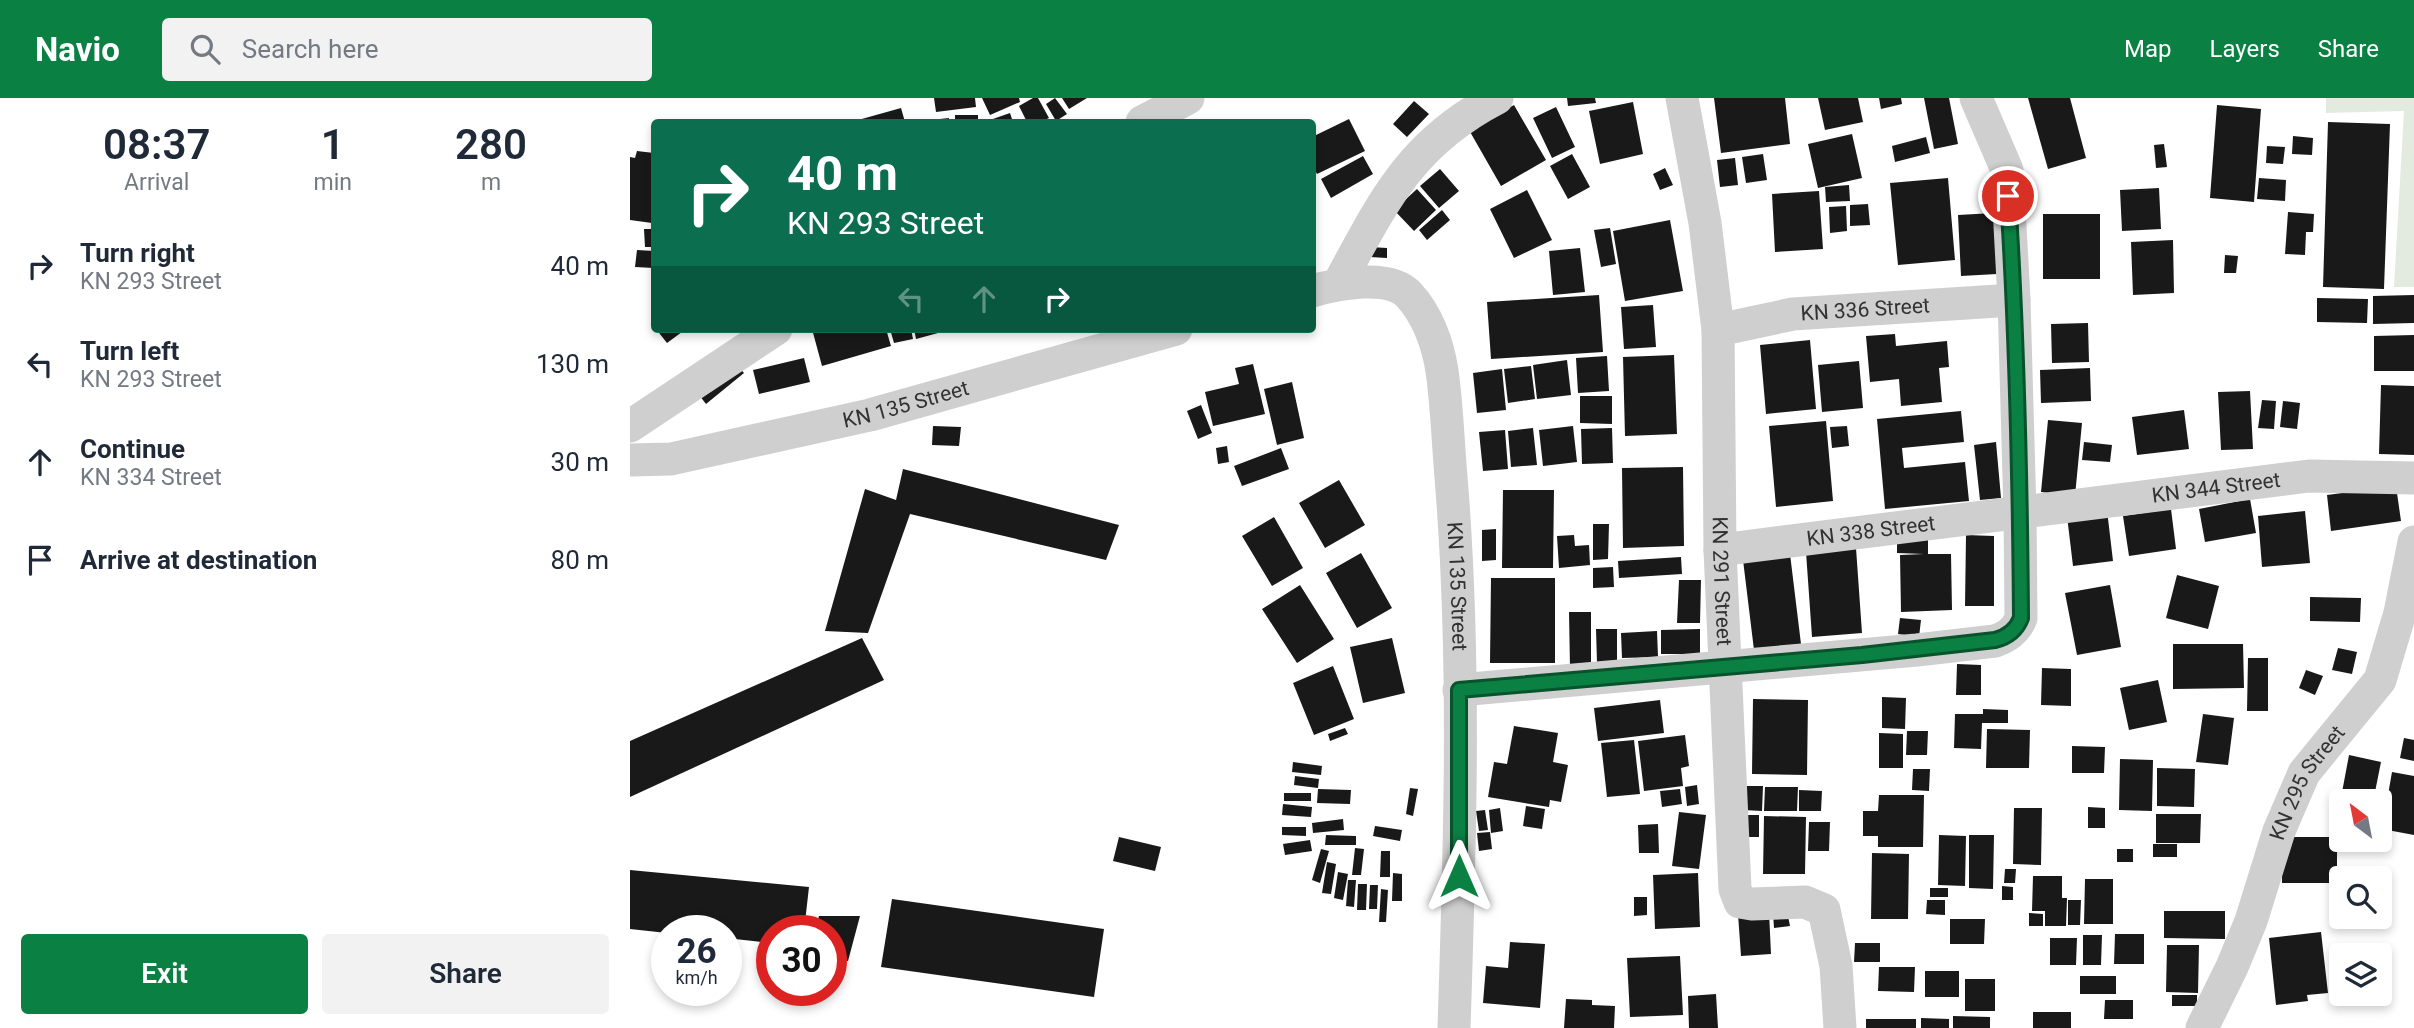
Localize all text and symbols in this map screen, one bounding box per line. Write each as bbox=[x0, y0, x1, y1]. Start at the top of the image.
search box bbox=[162, 18, 652, 81]
text: Navio bbox=[35, 30, 120, 69]
icon: search bbox=[186, 30, 224, 68]
text: Search here bbox=[242, 34, 379, 64]
text: Map bbox=[2124, 35, 2172, 63]
text: Layers bbox=[2210, 35, 2280, 63]
text: Share bbox=[2318, 35, 2379, 63]
text: 08:37 bbox=[103, 120, 210, 169]
text: 1 bbox=[321, 120, 345, 169]
text: 280 bbox=[455, 120, 527, 169]
text: 40 m bbox=[787, 145, 898, 202]
icon: right bbox=[672, 147, 763, 238]
pin bbox=[1978, 166, 2038, 226]
text: Arrival bbox=[124, 169, 189, 196]
text: min bbox=[313, 169, 352, 196]
text: m bbox=[481, 169, 501, 196]
icon: arrive bbox=[1989, 177, 2027, 215]
text: KN 293 Street bbox=[787, 204, 984, 242]
text: Turn right bbox=[80, 238, 195, 268]
icon: right bbox=[21, 247, 59, 285]
text: 40 m bbox=[551, 251, 609, 281]
text: KN 293 Street bbox=[80, 268, 222, 295]
icon: left bbox=[892, 280, 930, 318]
icon: ahead bbox=[965, 280, 1003, 318]
icon: right bbox=[1038, 280, 1076, 318]
street label: KN 336 Street bbox=[1800, 293, 1931, 325]
text: Turn left bbox=[80, 336, 179, 366]
icon: left bbox=[21, 345, 59, 383]
text: 130 m bbox=[536, 349, 609, 379]
text: KN 293 Street bbox=[80, 366, 222, 393]
street label: KN 135 Street bbox=[841, 376, 971, 433]
text: Continue bbox=[80, 434, 185, 464]
icon: ahead bbox=[21, 443, 59, 481]
text: 30 m bbox=[551, 447, 609, 477]
text: KN 334 Street bbox=[80, 464, 222, 491]
street label: KN 344 Street bbox=[2150, 468, 2282, 508]
street label: KN 338 Street bbox=[1805, 511, 1937, 551]
street label: KN 291 Street bbox=[1708, 516, 1736, 646]
street label: KN 135 Street bbox=[1442, 521, 1472, 651]
icon: arrive bbox=[21, 541, 59, 579]
text: Arrive at destination bbox=[80, 545, 317, 575]
text: 80 m bbox=[551, 545, 609, 575]
street label: KN 295 Street bbox=[2265, 721, 2350, 843]
north arrow bbox=[2329, 789, 2392, 852]
map controls bbox=[2329, 789, 2392, 1006]
position arrow bbox=[1422, 839, 1496, 913]
button: search bbox=[2329, 866, 2392, 929]
speed limit sign: 30 bbox=[756, 915, 847, 1006]
text: 26 bbox=[676, 931, 717, 972]
button: Exit bbox=[21, 934, 308, 1014]
button: Share bbox=[322, 934, 609, 1014]
button: layers bbox=[2329, 943, 2392, 1006]
text: km/h bbox=[675, 967, 718, 988]

